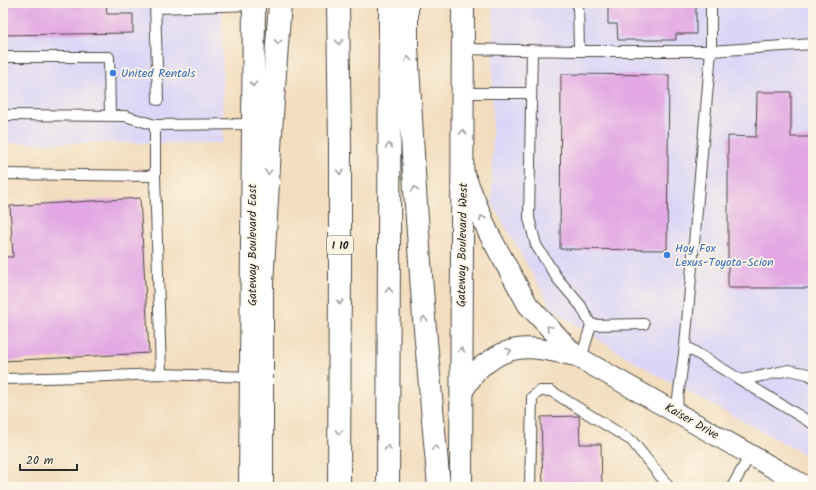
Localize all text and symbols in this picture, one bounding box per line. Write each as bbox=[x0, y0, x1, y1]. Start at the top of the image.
one-way arrow bbox=[273, 39, 282, 45]
one-way arrow bbox=[334, 39, 343, 45]
one-way arrow bbox=[404, 56, 413, 62]
place label: United Rentals bbox=[121, 64, 195, 83]
marker: United Rentals bbox=[108, 68, 118, 78]
one-way arrow bbox=[249, 81, 257, 87]
one-way arrow bbox=[459, 129, 467, 135]
one-way arrow bbox=[385, 143, 393, 149]
one-way arrow bbox=[264, 169, 273, 175]
one-way arrow bbox=[336, 169, 344, 175]
street label: Gateway Boulevard West bbox=[452, 182, 473, 307]
street label: Gateway Boulevard East bbox=[243, 184, 262, 306]
one-way arrow bbox=[411, 186, 420, 192]
one-way arrow bbox=[479, 214, 487, 222]
road number: I 10 bbox=[327, 236, 353, 254]
place label: Hoy Fox Lexus-Toyota-Scion bbox=[675, 239, 774, 272]
marker: Hoy Fox Lexus-Toyota-Scion bbox=[662, 250, 672, 260]
one-way arrow bbox=[385, 287, 393, 293]
one-way arrow bbox=[336, 299, 344, 305]
one-way arrow bbox=[419, 316, 428, 322]
one-way arrow bbox=[547, 325, 554, 333]
one-way arrow bbox=[457, 347, 465, 353]
one-way arrow bbox=[506, 347, 513, 356]
street label: Kaiser Drive bbox=[661, 398, 723, 445]
one-way arrow bbox=[335, 429, 343, 435]
one-way arrow bbox=[384, 445, 393, 451]
one-way arrow bbox=[431, 445, 440, 451]
scale bar bbox=[20, 446, 77, 472]
text: 20 m bbox=[26, 451, 54, 470]

